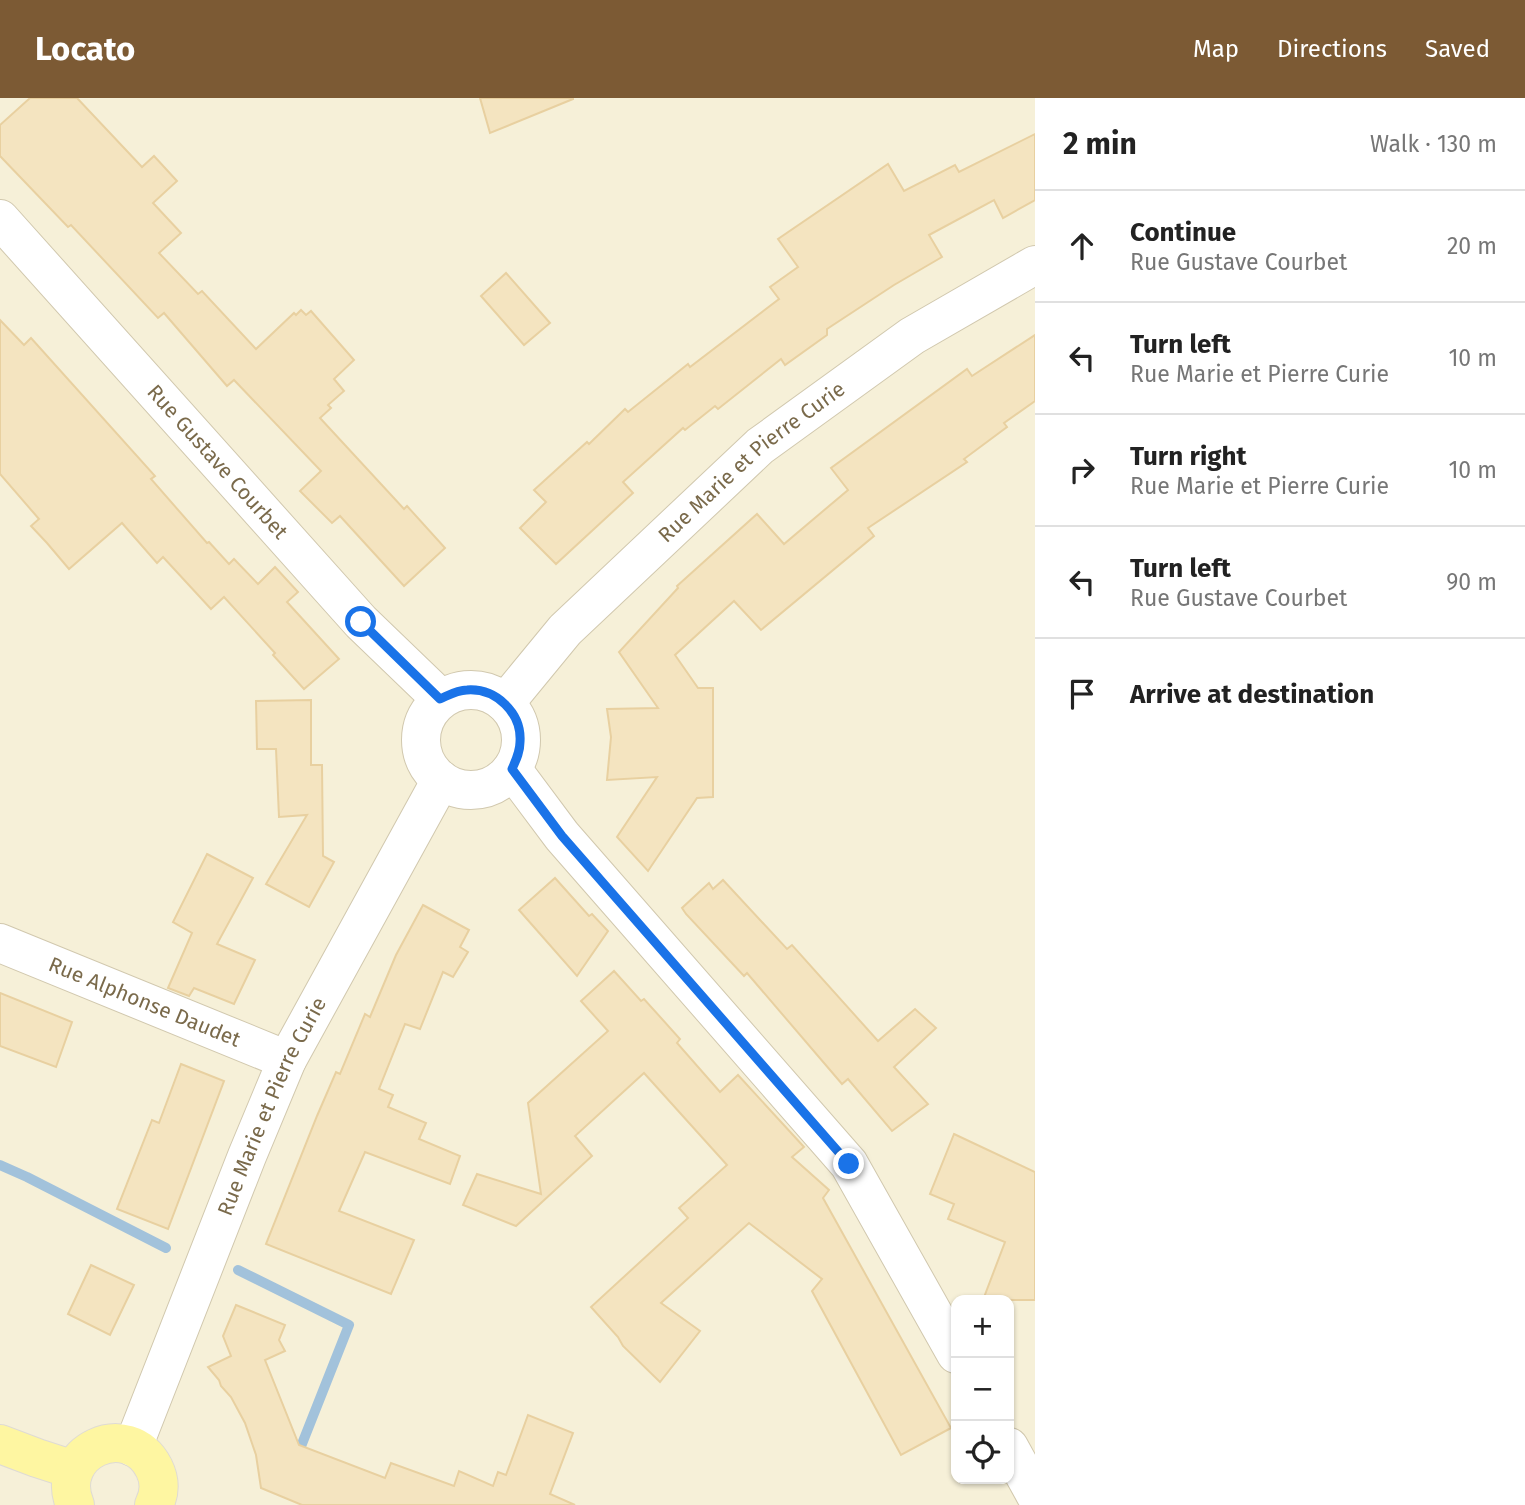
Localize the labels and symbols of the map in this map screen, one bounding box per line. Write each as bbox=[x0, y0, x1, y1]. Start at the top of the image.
street label: Rue Marie et Pierre Curie bbox=[653, 376, 850, 548]
street label: Rue Gustave Courbet bbox=[142, 379, 294, 545]
route start bbox=[345, 606, 376, 637]
street label: Rue Alphonse Daudet bbox=[45, 951, 245, 1053]
street label: Rue Marie et Pierre Curie bbox=[212, 993, 332, 1219]
route end bbox=[833, 1148, 864, 1179]

